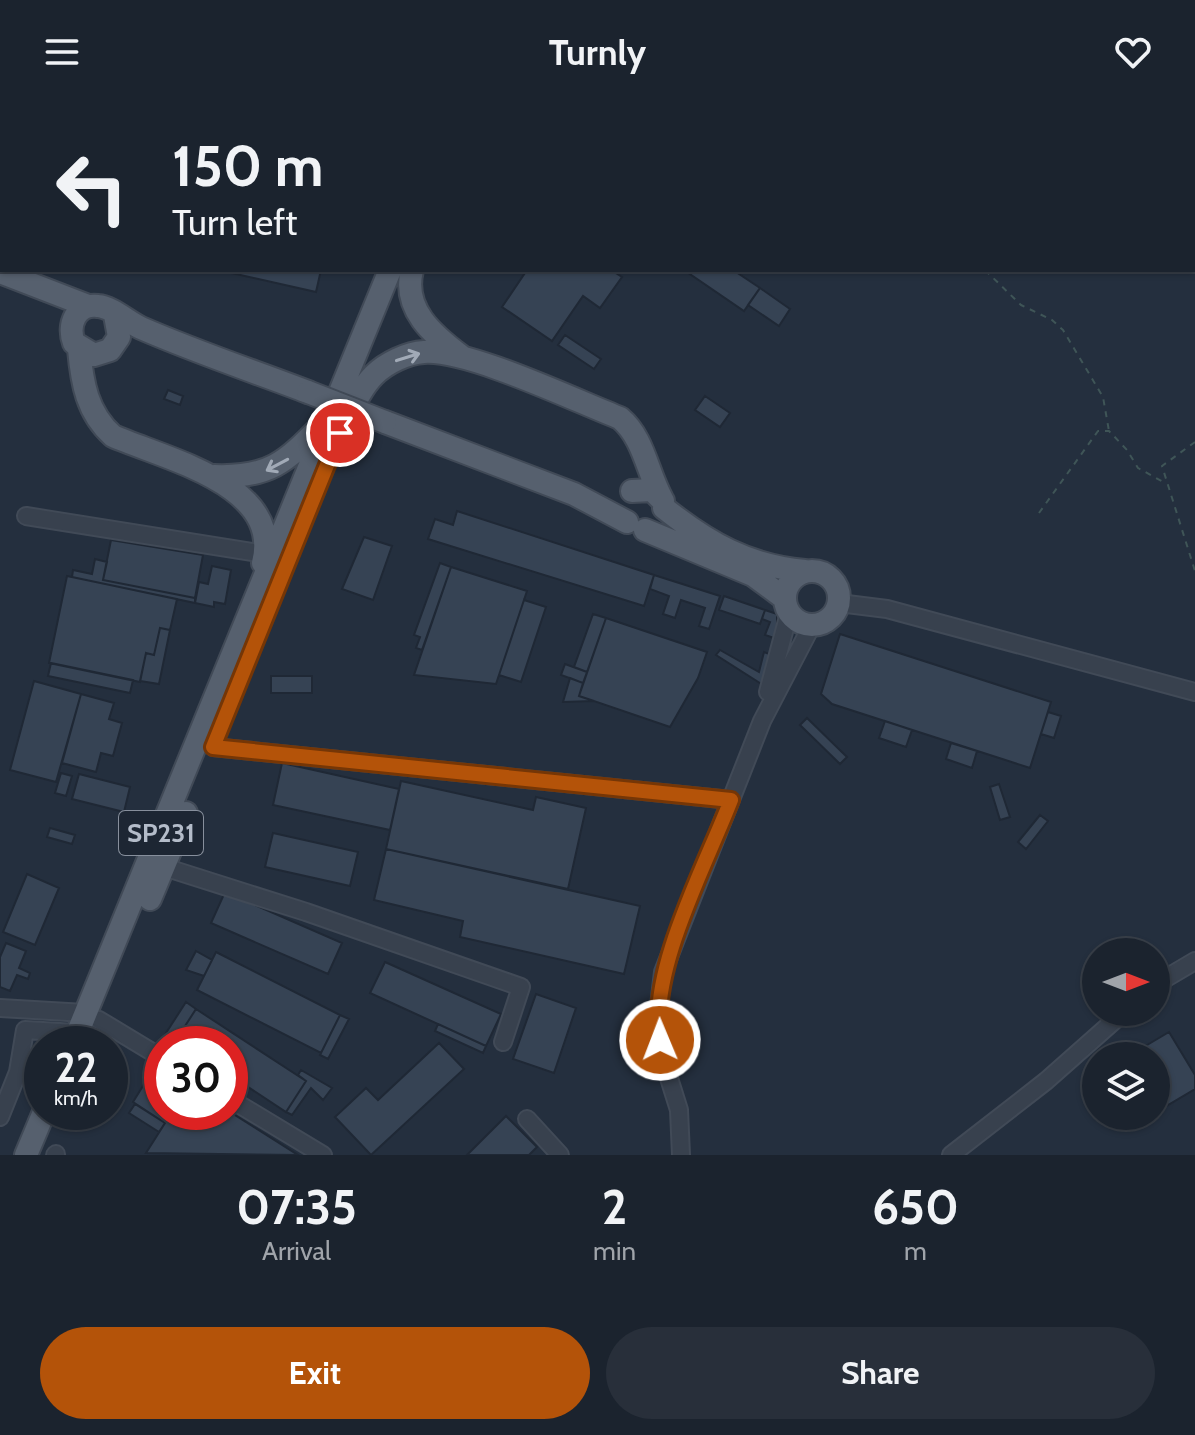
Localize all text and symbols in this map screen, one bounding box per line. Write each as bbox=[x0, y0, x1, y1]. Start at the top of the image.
icon: menu bbox=[40, 30, 84, 74]
text: Turnly bbox=[549, 30, 646, 74]
icon: heart bbox=[1111, 30, 1155, 74]
text: 150 m bbox=[172, 132, 324, 200]
icon: left bbox=[40, 136, 144, 240]
text: Turn left bbox=[172, 200, 297, 244]
one-way arrow bbox=[395, 349, 420, 363]
pin bbox=[306, 399, 374, 467]
icon: arrive bbox=[318, 411, 362, 455]
one-way arrow bbox=[266, 457, 289, 473]
road number: SP231 bbox=[119, 811, 203, 855]
north arrow bbox=[1082, 938, 1170, 1026]
map controls bbox=[1082, 938, 1170, 1130]
position arrow bbox=[618, 998, 702, 1082]
speed limit sign: 30 bbox=[144, 1026, 248, 1130]
button: layers bbox=[1082, 1042, 1170, 1130]
text: 22 bbox=[55, 1043, 97, 1092]
text: km/h bbox=[54, 1086, 98, 1110]
text: 07:35 bbox=[236, 1178, 357, 1236]
text: 2 bbox=[602, 1178, 627, 1236]
text: 650 bbox=[872, 1178, 959, 1236]
text: Arrival bbox=[262, 1235, 331, 1267]
text: min bbox=[593, 1235, 636, 1267]
text: m bbox=[904, 1235, 927, 1267]
button: Exit bbox=[40, 1327, 590, 1419]
button: Share bbox=[606, 1327, 1155, 1419]

